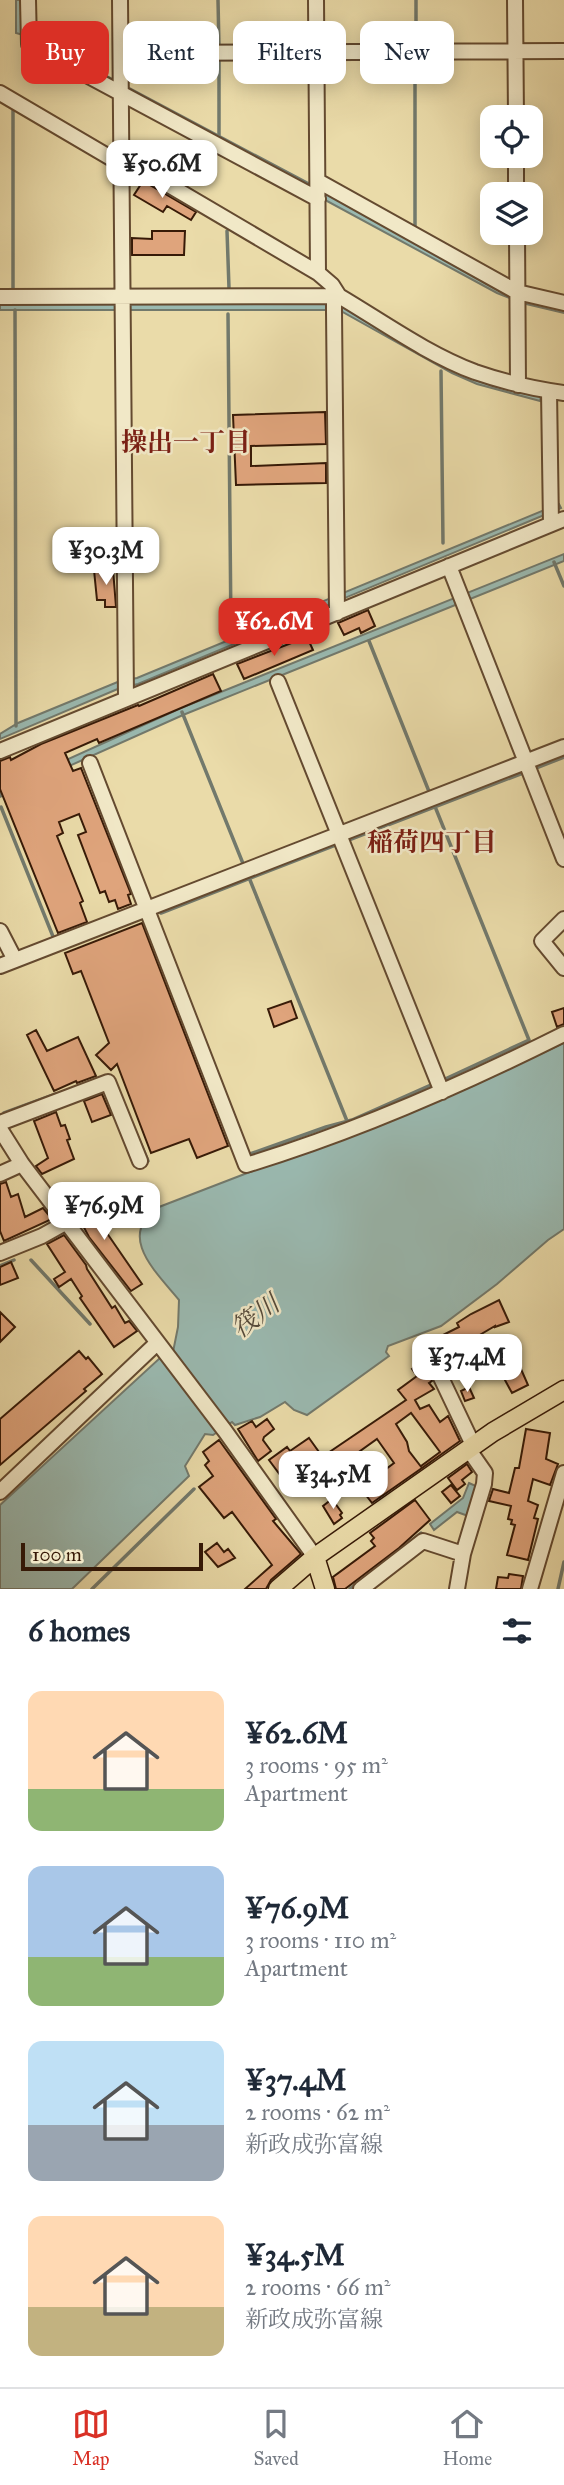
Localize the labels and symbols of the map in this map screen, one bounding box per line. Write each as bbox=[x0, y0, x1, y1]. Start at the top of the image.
pin: ¥50.6M bbox=[105, 140, 219, 200]
district label: 操出一丁目 bbox=[121, 426, 251, 458]
pin: ¥30.3M bbox=[49, 528, 163, 587]
pin: ¥62.6M bbox=[217, 598, 331, 658]
district label: 稲荷四丁目 bbox=[367, 826, 497, 858]
pin: ¥76.9M bbox=[47, 1182, 161, 1242]
water label: 筏川 bbox=[225, 1286, 288, 1344]
pin: ¥37.4M bbox=[410, 1334, 524, 1394]
pin: ¥34.5M bbox=[276, 1452, 390, 1511]
scale bar bbox=[21, 1540, 203, 1572]

